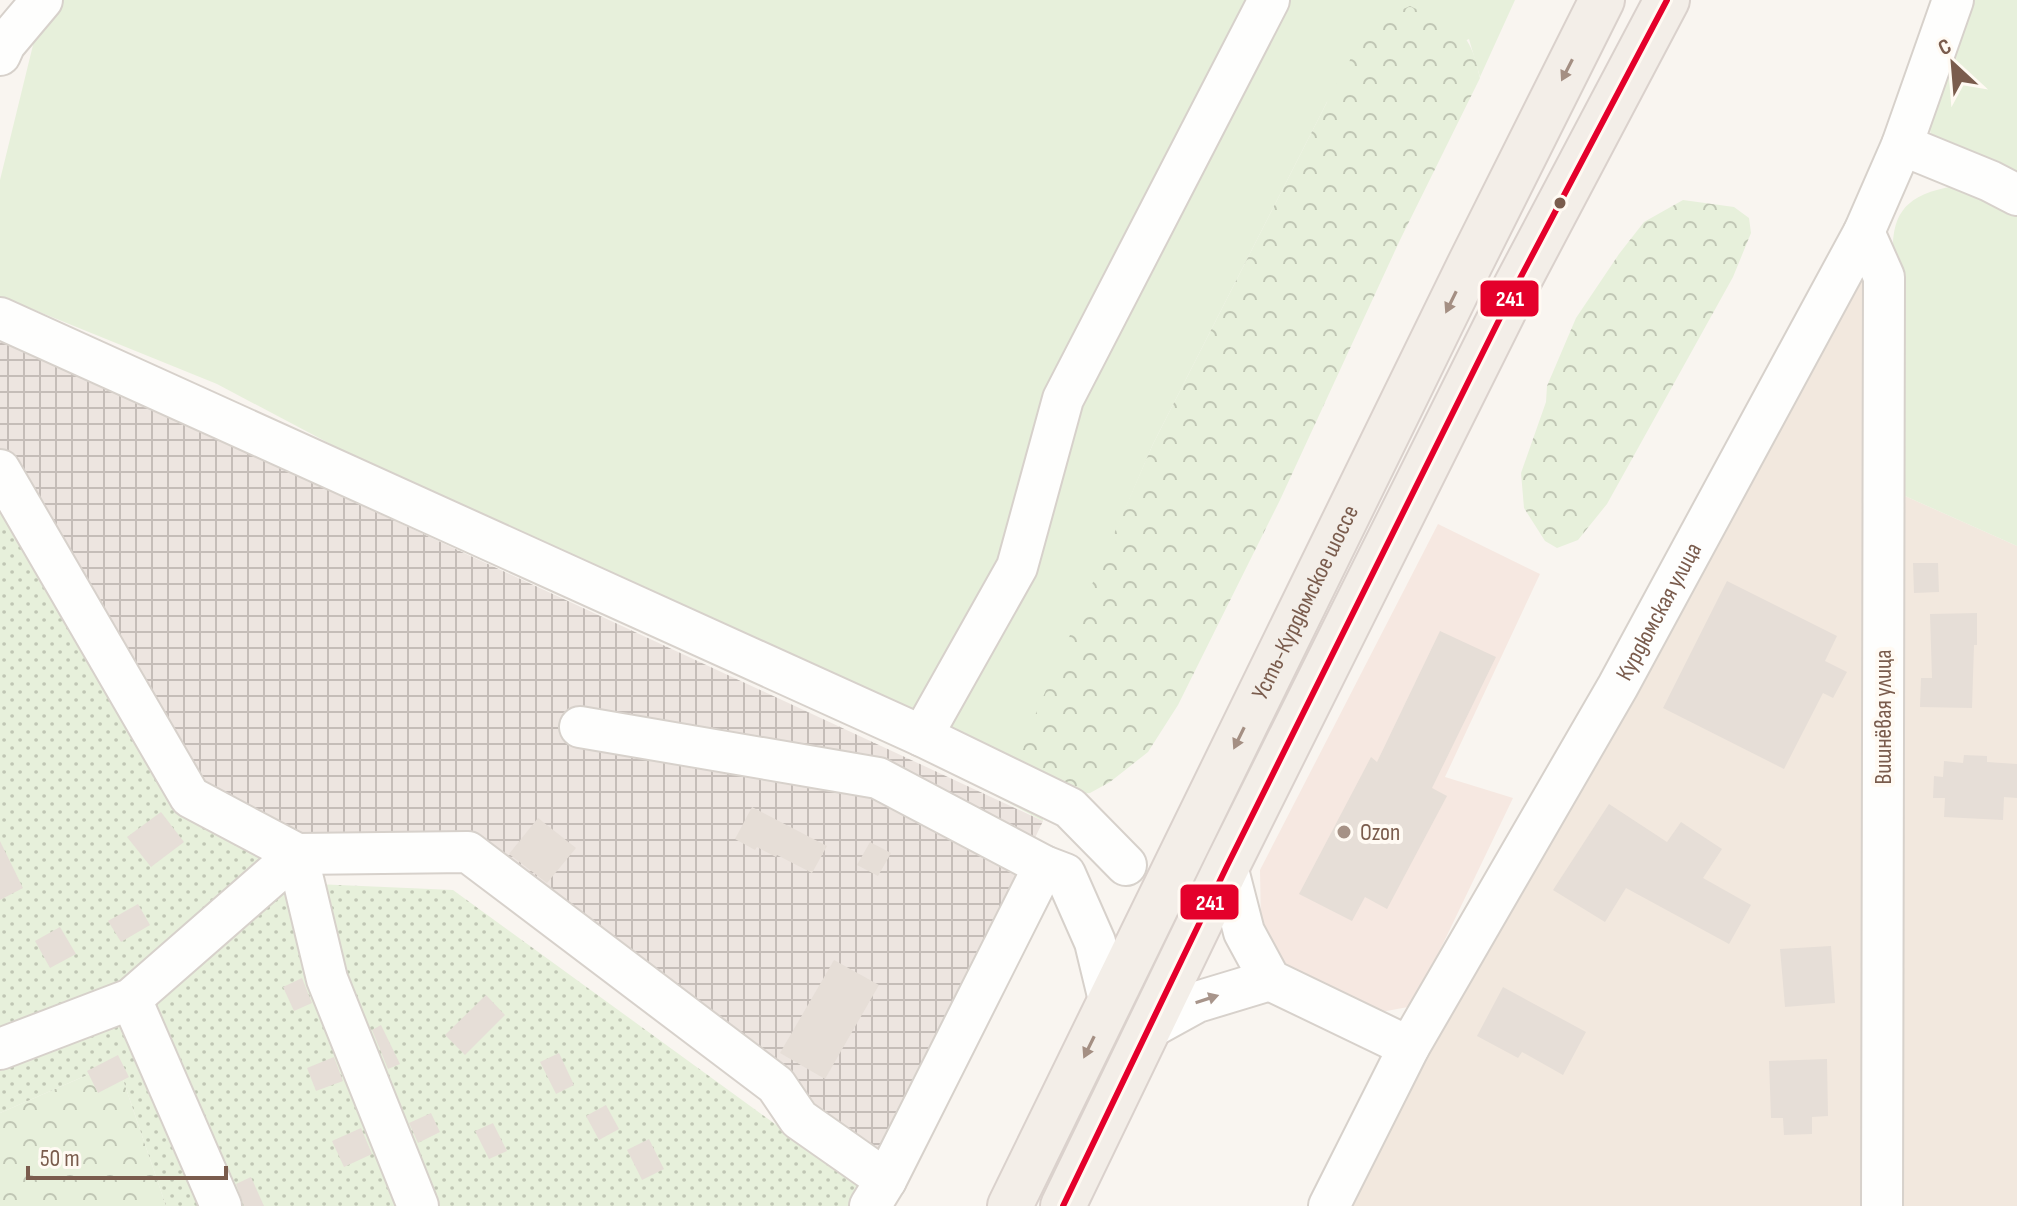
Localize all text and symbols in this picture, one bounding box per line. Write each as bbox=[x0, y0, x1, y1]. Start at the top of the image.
north arrow bbox=[1913, 24, 1993, 104]
text: С bbox=[1934, 33, 1956, 62]
one-way arrow bbox=[1560, 58, 1574, 81]
unlabelled marker bbox=[1552, 195, 1568, 211]
line badge: 241 bbox=[1479, 279, 1540, 318]
text: 241 bbox=[1496, 286, 1525, 313]
one-way arrow bbox=[1444, 291, 1458, 314]
street label: Усть-Курдюмское шоссе bbox=[1246, 500, 1365, 704]
street label: Курдюмская улица bbox=[1610, 538, 1708, 686]
street label: Вишнёвая улица bbox=[1869, 650, 1898, 784]
one-way arrow bbox=[1232, 726, 1246, 749]
place label: Ozon bbox=[1360, 818, 1400, 847]
marker: Ozon bbox=[1335, 823, 1353, 841]
line badge: 241 bbox=[1179, 883, 1240, 921]
text: 241 bbox=[1196, 890, 1225, 917]
one-way arrow bbox=[1195, 993, 1219, 1005]
one-way arrow bbox=[1082, 1035, 1095, 1058]
scale bar bbox=[28, 1130, 226, 1180]
text: 50 m bbox=[40, 1144, 80, 1173]

